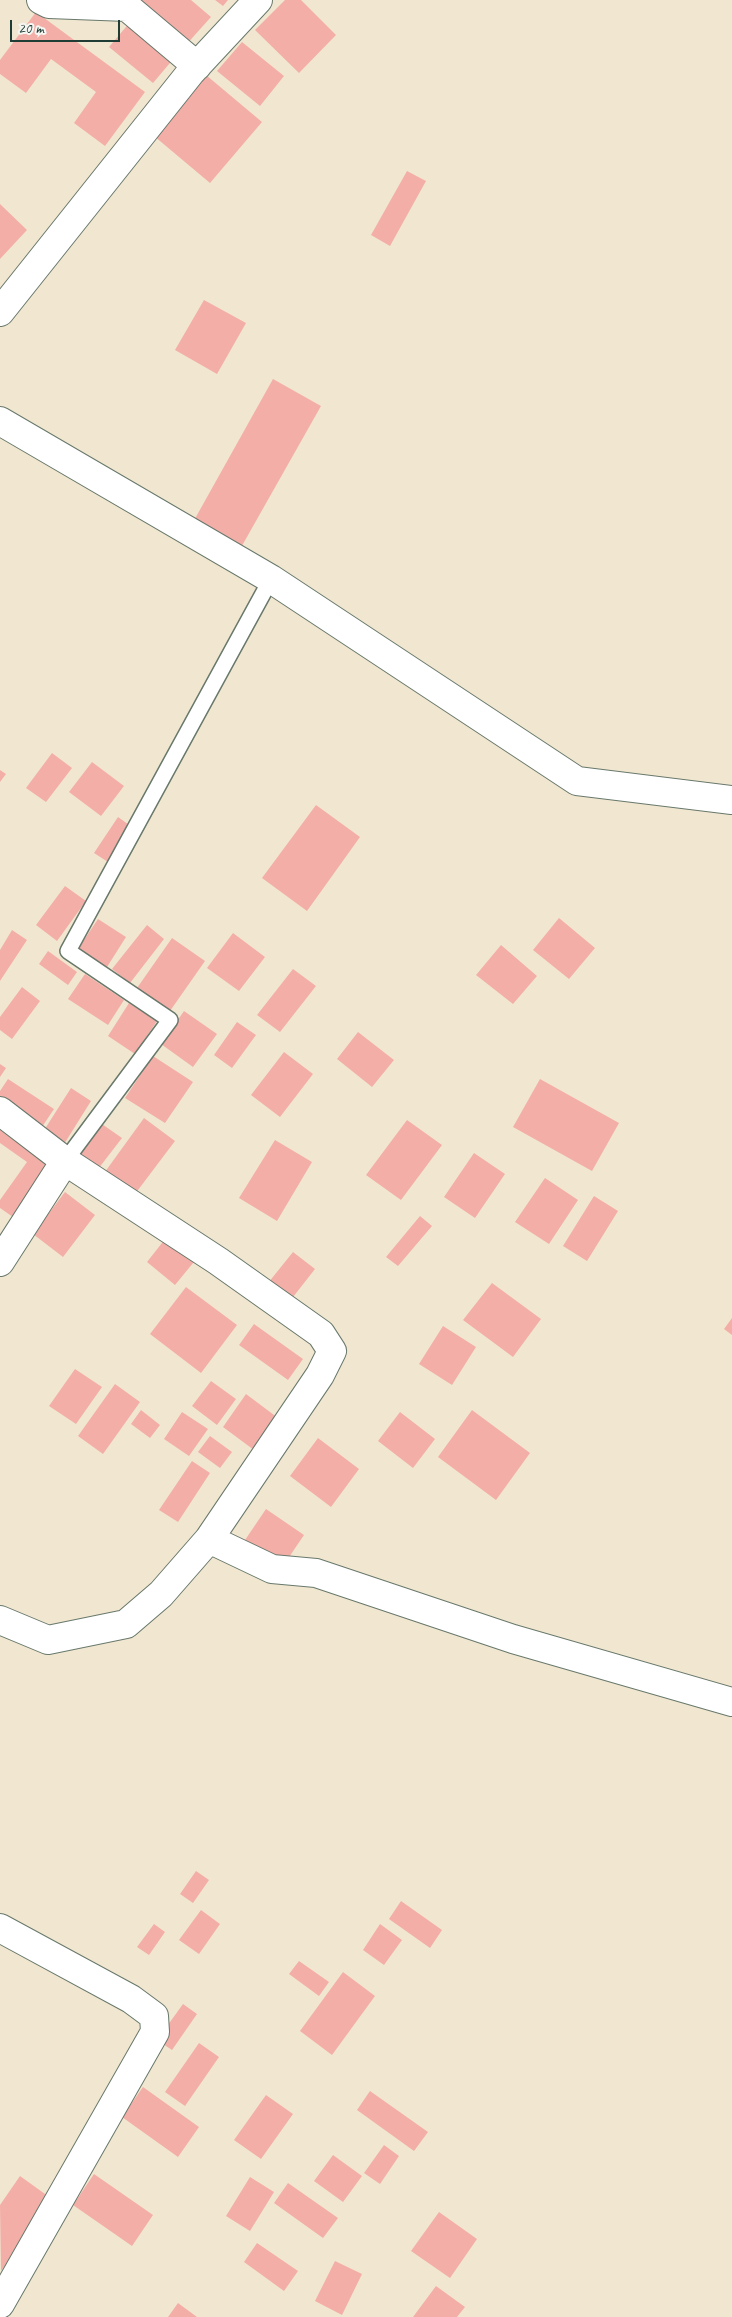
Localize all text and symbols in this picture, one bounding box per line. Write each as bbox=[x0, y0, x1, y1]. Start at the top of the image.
scale bar bbox=[12, 10, 122, 42]
text: 20 m bbox=[18, 19, 44, 38]

